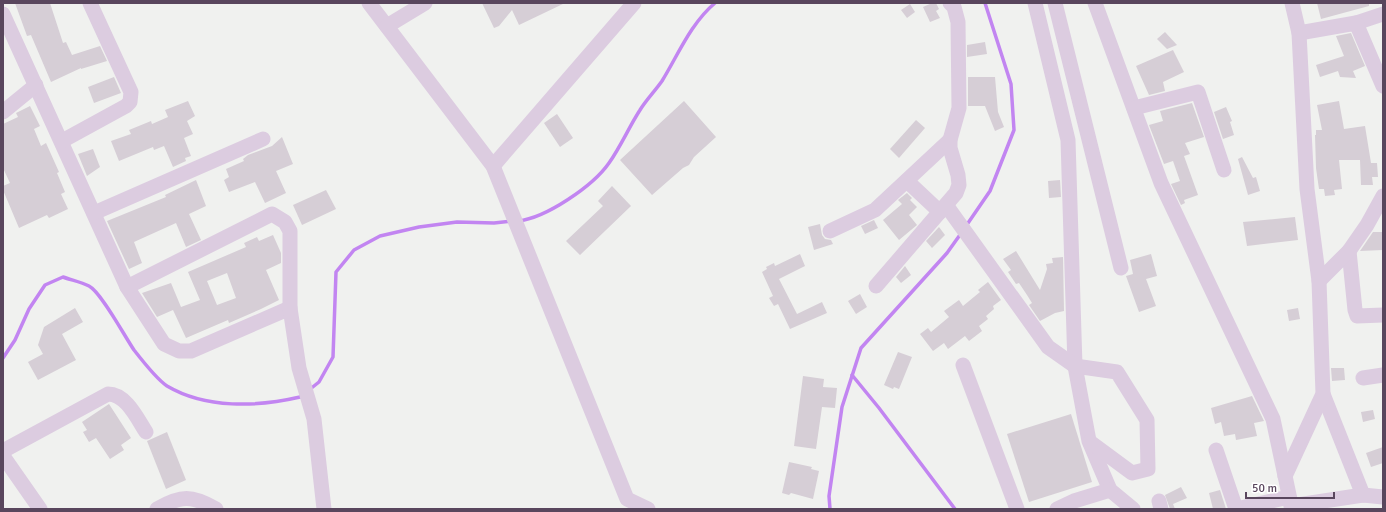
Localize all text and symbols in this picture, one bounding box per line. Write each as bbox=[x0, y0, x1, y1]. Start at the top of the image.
scale bar bbox=[1246, 474, 1334, 500]
text: 50 m bbox=[1252, 481, 1277, 496]

